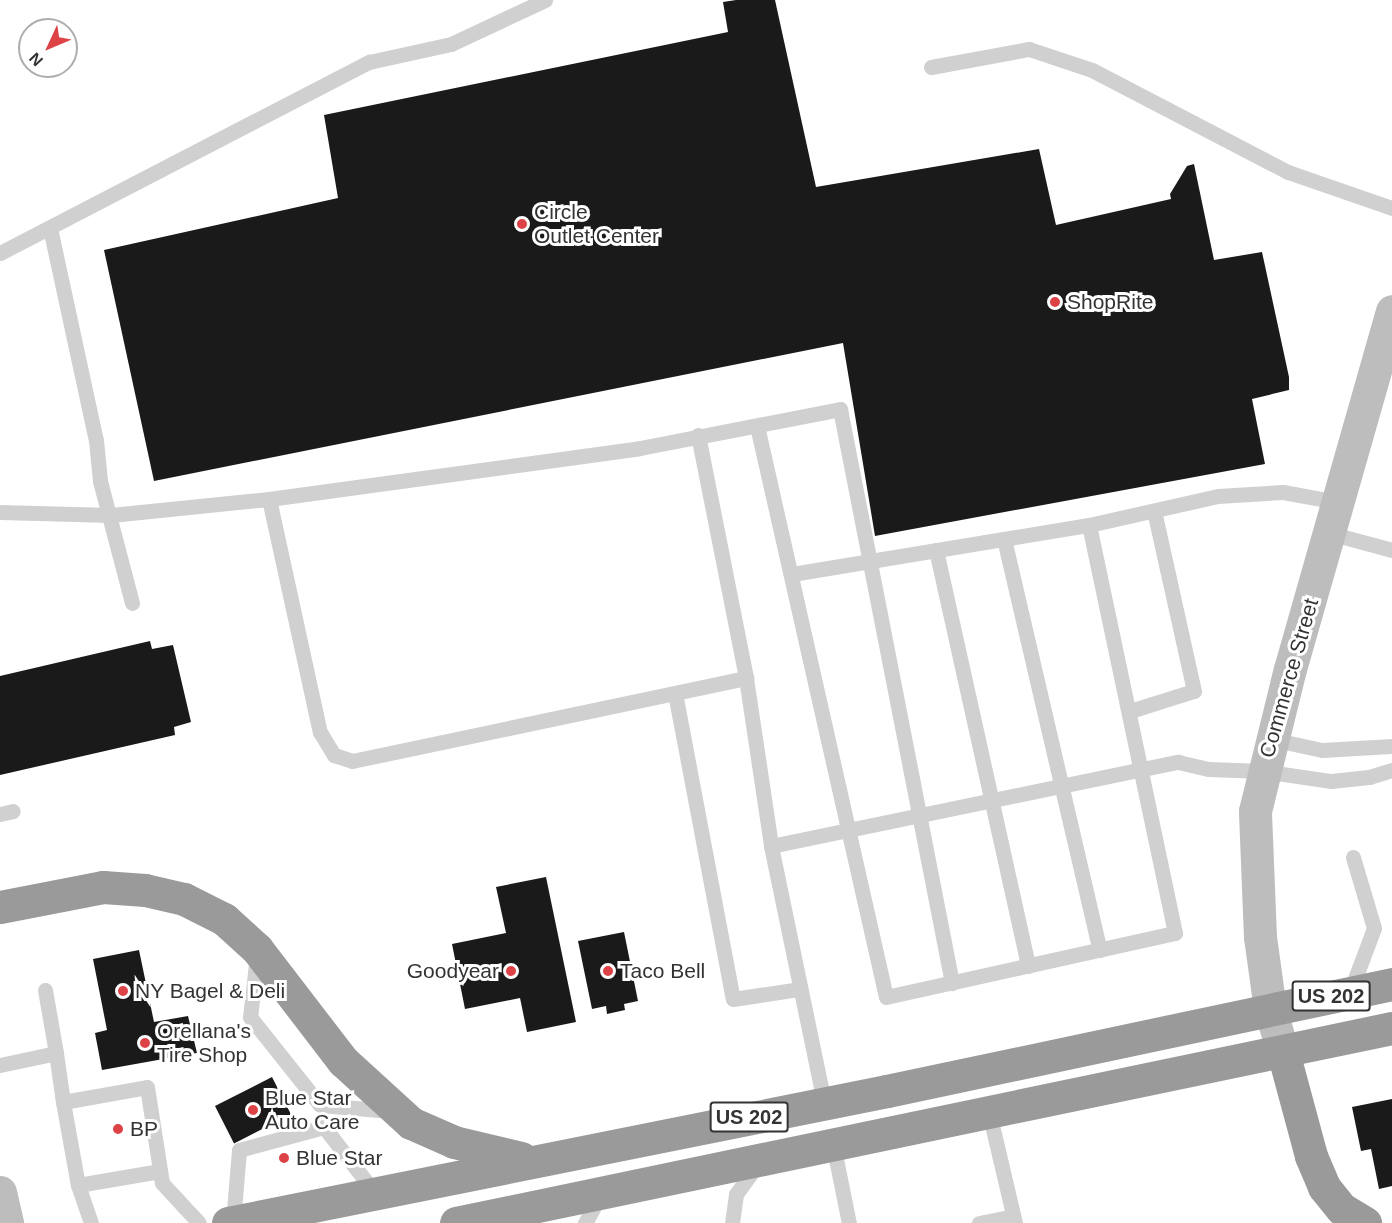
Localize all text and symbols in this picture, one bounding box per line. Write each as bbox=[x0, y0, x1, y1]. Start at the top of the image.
north arrow bbox=[18, 18, 78, 78]
text: N bbox=[26, 49, 46, 70]
place label: Circle Outlet Center bbox=[534, 199, 659, 249]
marker: Circle Outlet Center bbox=[515, 217, 529, 231]
place label: ShopRite bbox=[1067, 289, 1153, 315]
marker: ShopRite bbox=[1048, 295, 1062, 309]
street label: Commerce Street bbox=[1254, 595, 1324, 761]
place label: Goodyear bbox=[407, 958, 499, 984]
place label: Taco Bell bbox=[620, 958, 705, 984]
marker: Goodyear bbox=[504, 964, 518, 978]
marker: Taco Bell bbox=[601, 964, 615, 978]
place label: NY Bagel & Deli bbox=[135, 978, 286, 1004]
road number: US 202 bbox=[1290, 979, 1372, 1013]
marker: NY Bagel & Deli bbox=[116, 984, 130, 998]
place label: Orellana's Tire Shop bbox=[157, 1018, 251, 1068]
marker: Orellana's Tire Shop bbox=[138, 1036, 152, 1050]
place label: Blue Star Auto Care bbox=[265, 1085, 360, 1135]
road number: US 202 bbox=[708, 1100, 789, 1134]
marker: Blue Star Auto Care bbox=[246, 1103, 260, 1117]
place label: BP bbox=[130, 1116, 158, 1142]
marker: BP bbox=[111, 1122, 125, 1136]
place label: Blue Star bbox=[296, 1145, 382, 1171]
marker: Blue Star bbox=[277, 1151, 291, 1165]

